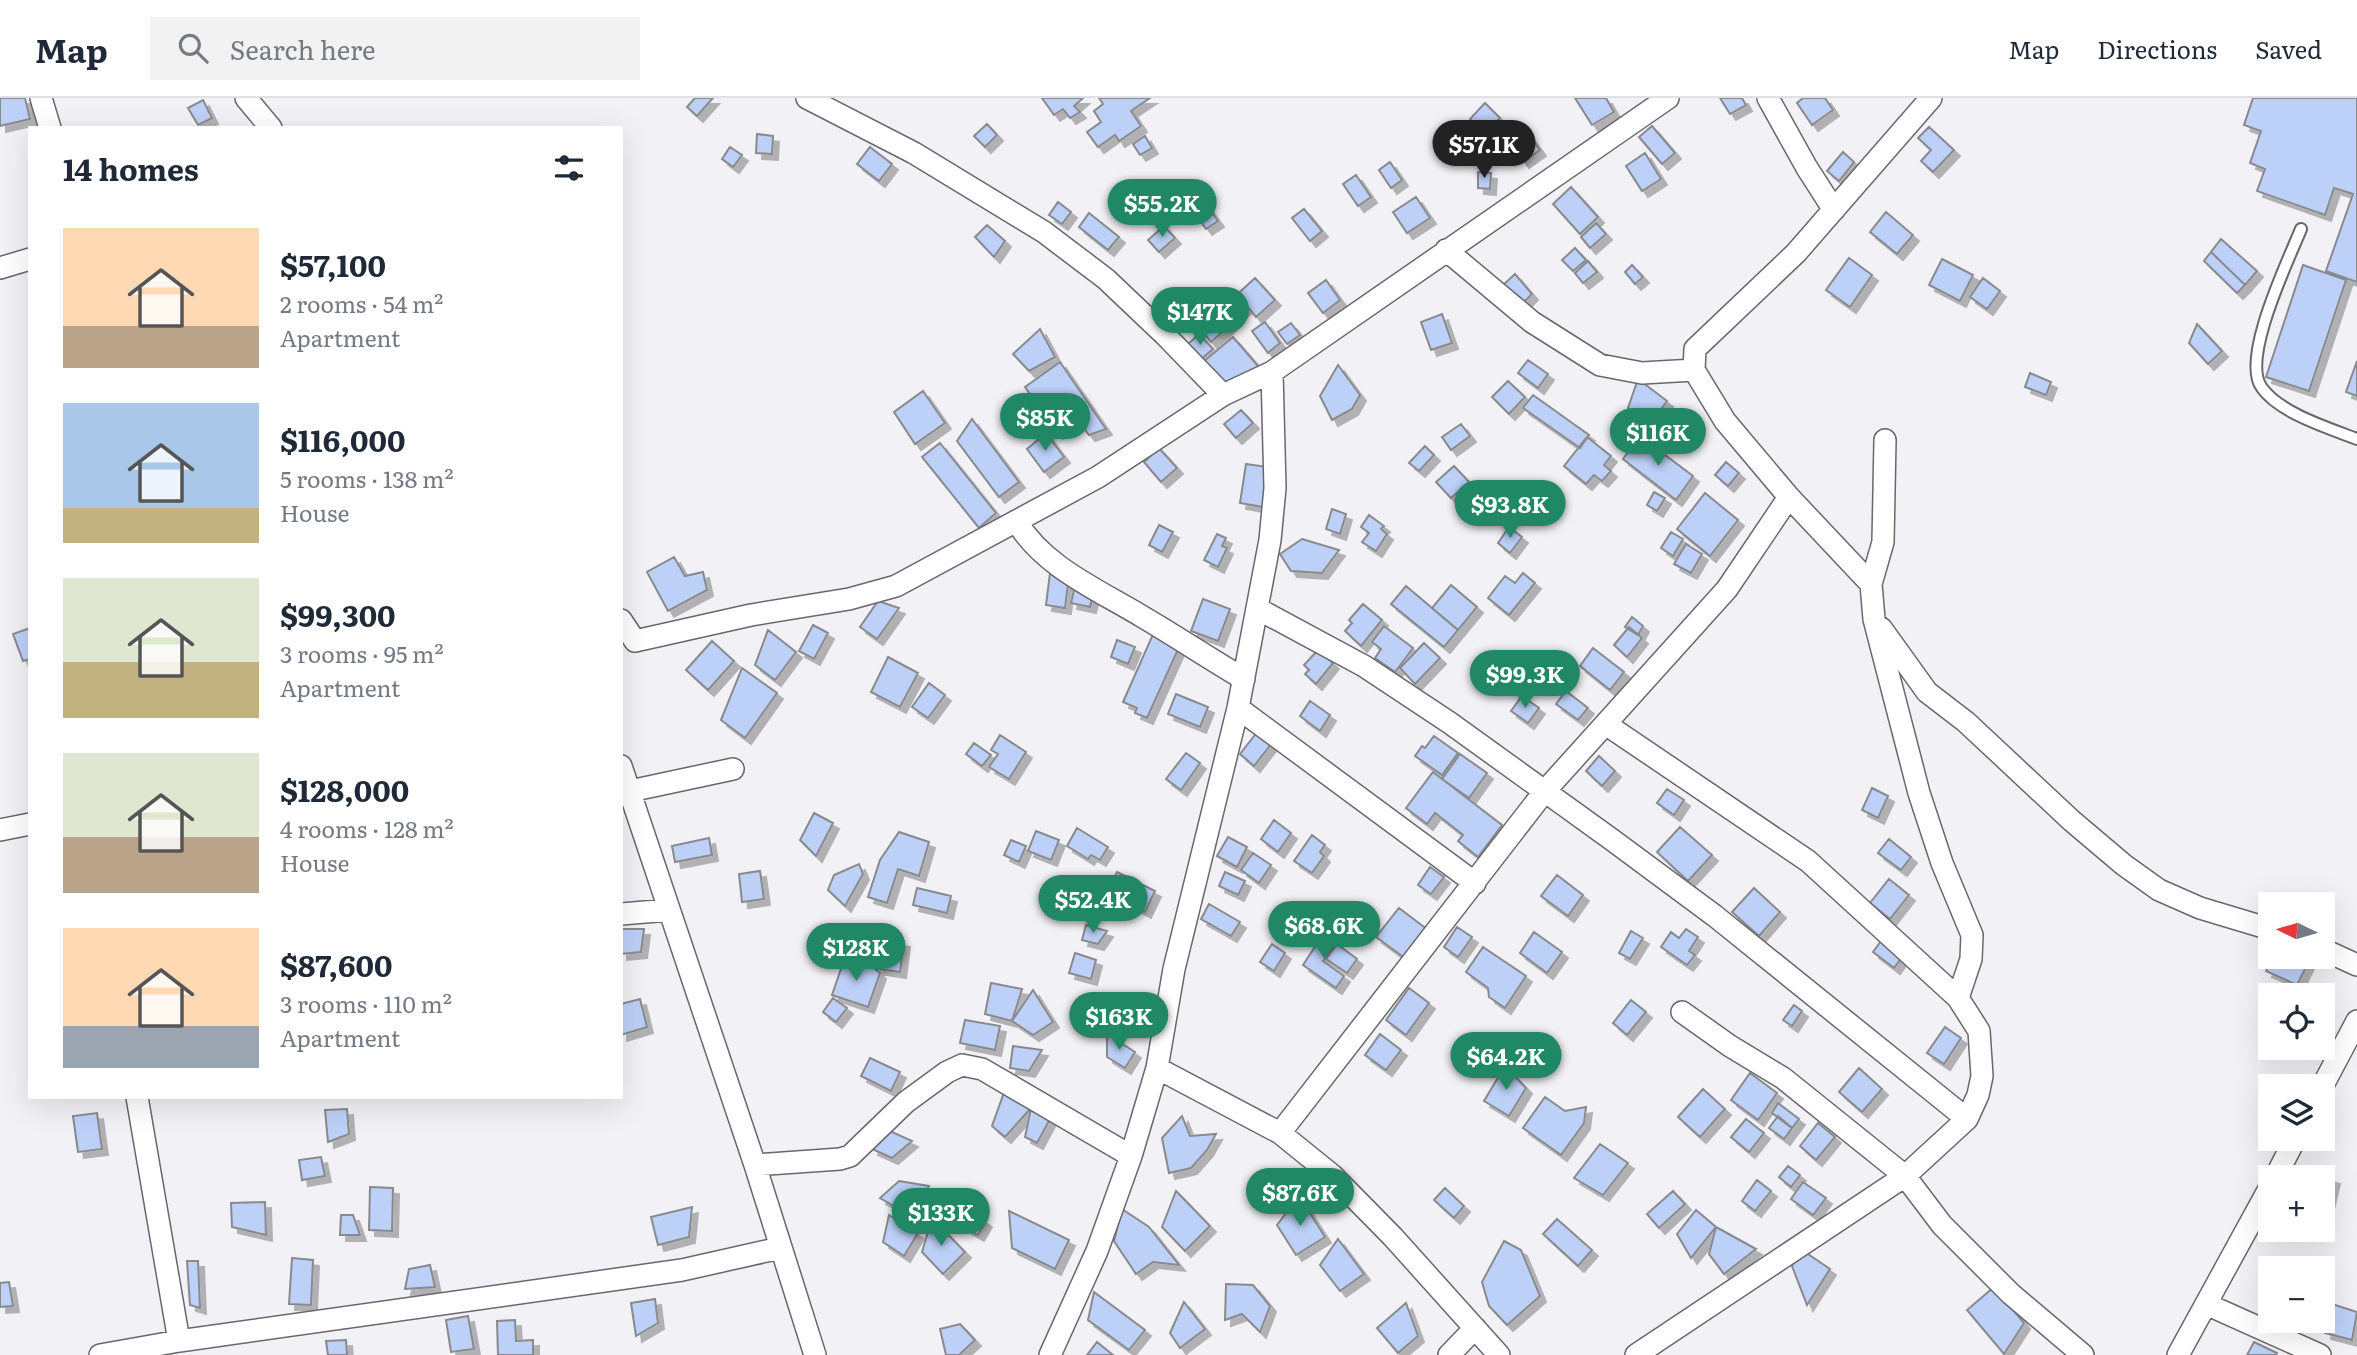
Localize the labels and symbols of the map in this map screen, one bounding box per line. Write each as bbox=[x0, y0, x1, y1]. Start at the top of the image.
pin: $57.1K bbox=[1427, 120, 1541, 180]
pin: $55.2K bbox=[1105, 180, 1219, 239]
pin: $147K bbox=[1151, 288, 1249, 347]
pin: $85K bbox=[1004, 394, 1086, 453]
pin: $116K bbox=[1609, 408, 1707, 468]
pin: $93.8K bbox=[1453, 480, 1567, 540]
pin: $99.3K bbox=[1468, 650, 1582, 710]
pin: $52.4K bbox=[1036, 876, 1150, 935]
north arrow bbox=[2258, 892, 2334, 970]
pin: $68.6K bbox=[1267, 902, 1381, 961]
pin: $128K bbox=[807, 924, 905, 983]
pin: $163K bbox=[1070, 992, 1168, 1052]
pin: $64.2K bbox=[1449, 1032, 1563, 1092]
pin: $87.6K bbox=[1243, 1168, 1357, 1228]
pin: $133K bbox=[892, 1188, 990, 1248]

